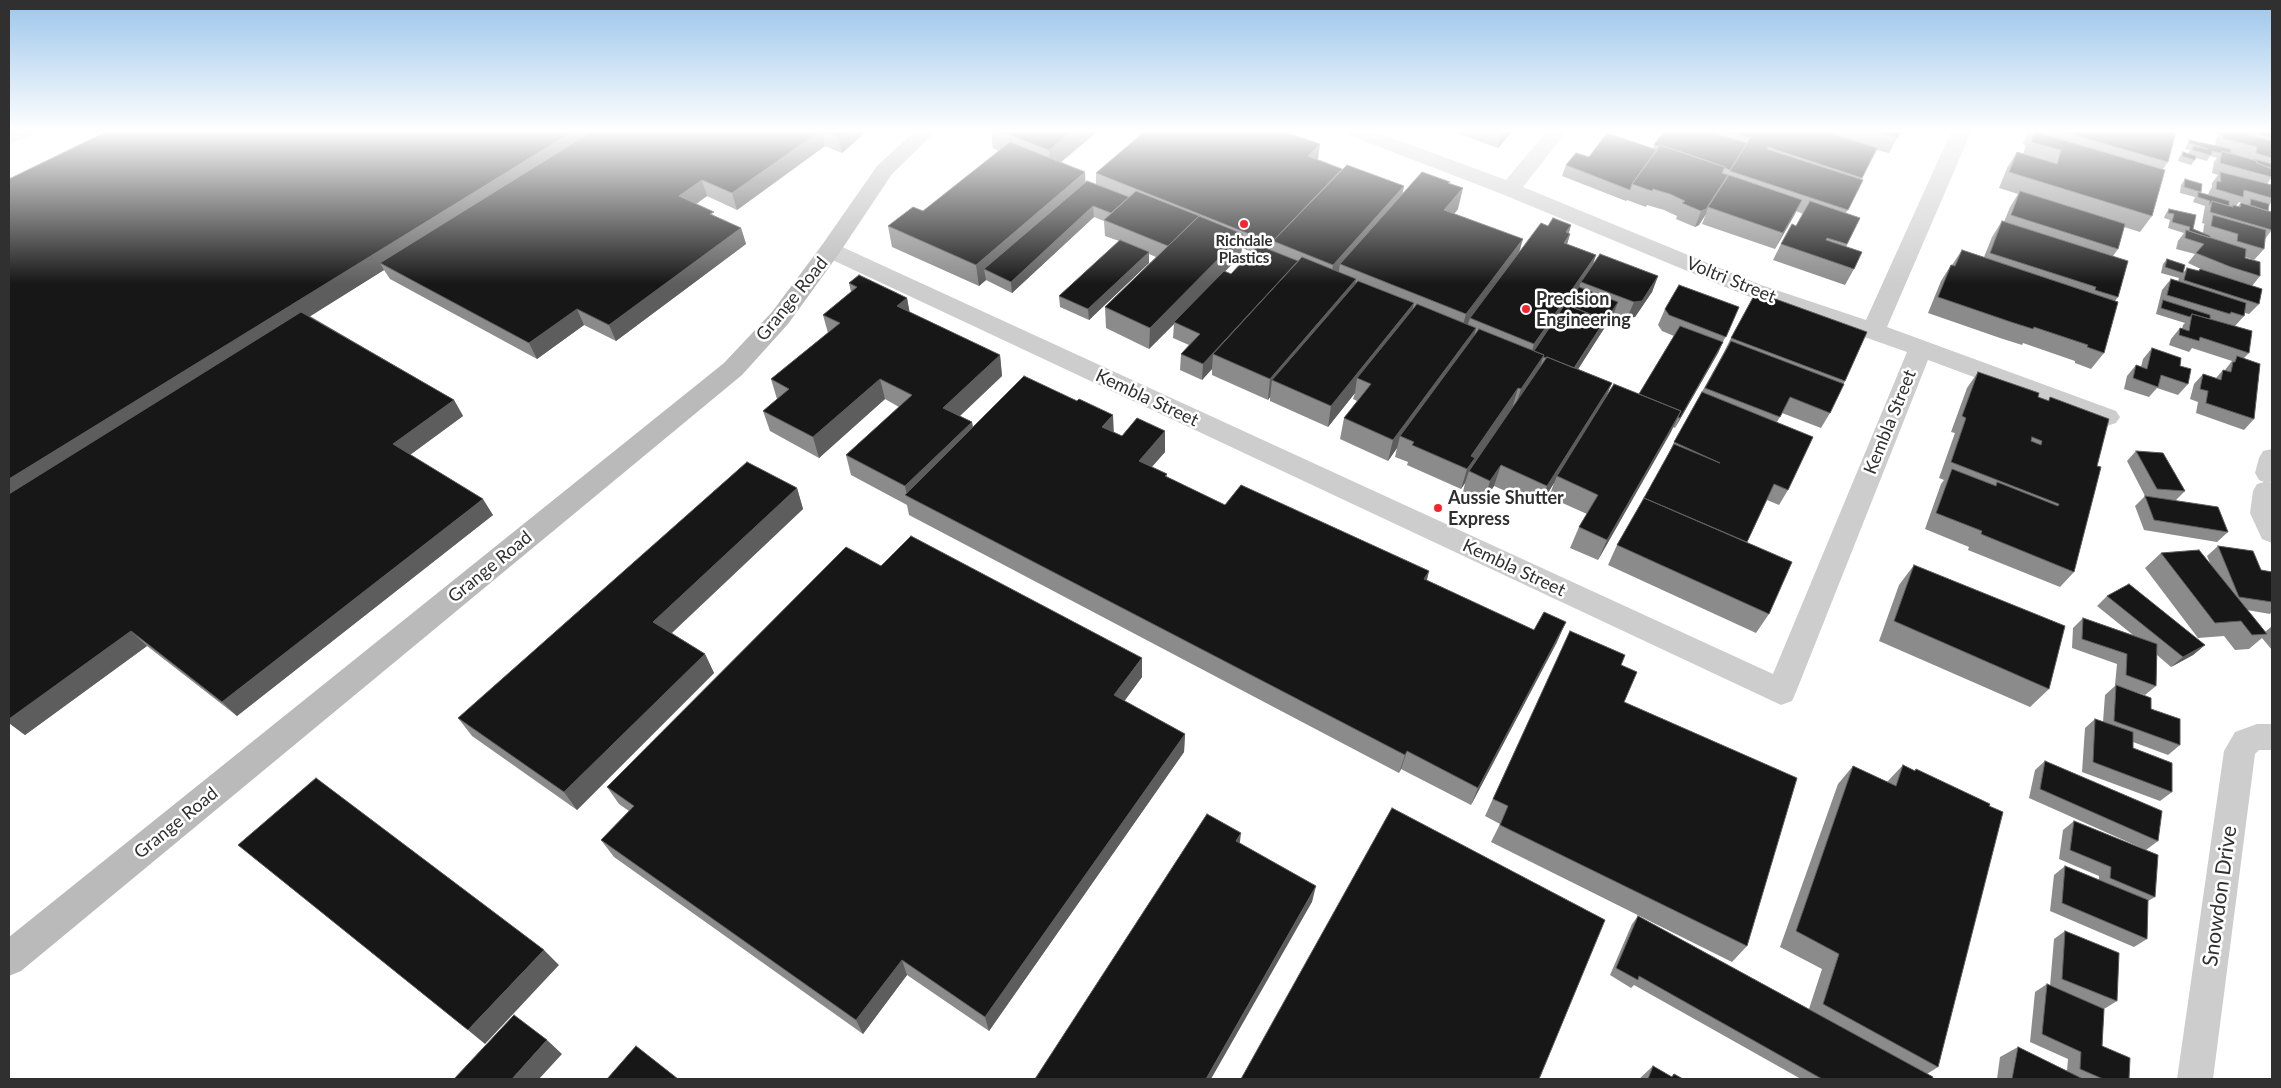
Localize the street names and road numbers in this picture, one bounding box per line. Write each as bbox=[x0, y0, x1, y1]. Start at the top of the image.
street label: Voltri Street bbox=[1683, 252, 1779, 308]
street label: Grange Road bbox=[752, 253, 832, 345]
street label: Kembla Street bbox=[1092, 365, 1202, 431]
street label: Kembla Street bbox=[1859, 367, 1921, 477]
street label: Grange Road bbox=[444, 527, 536, 607]
street label: Kembla Street bbox=[1459, 535, 1569, 601]
street label: Grange Road bbox=[130, 783, 222, 863]
street label: Snowdon Drive bbox=[2198, 824, 2242, 968]

